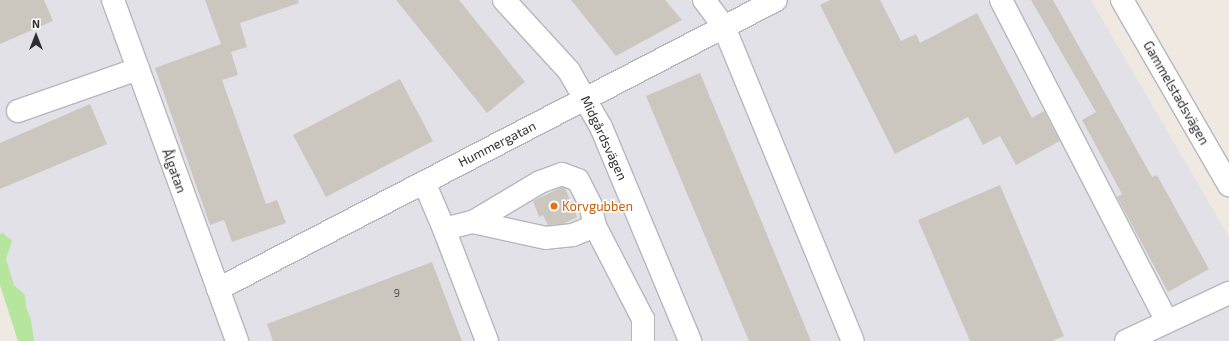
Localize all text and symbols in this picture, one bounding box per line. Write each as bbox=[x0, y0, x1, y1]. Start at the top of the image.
north arrow bbox=[16, 16, 56, 56]
text: N bbox=[32, 17, 40, 30]
street label: Gammelstadsvägen bbox=[1140, 38, 1212, 148]
street label: Midgårdsvägen bbox=[578, 93, 630, 183]
street label: Hummergatan bbox=[456, 118, 538, 170]
street label: Ålgatan bbox=[159, 147, 189, 195]
place label: Korvgubben bbox=[562, 198, 633, 214]
marker: Korvgubben bbox=[549, 201, 559, 211]
house number: 9 bbox=[394, 286, 400, 300]

